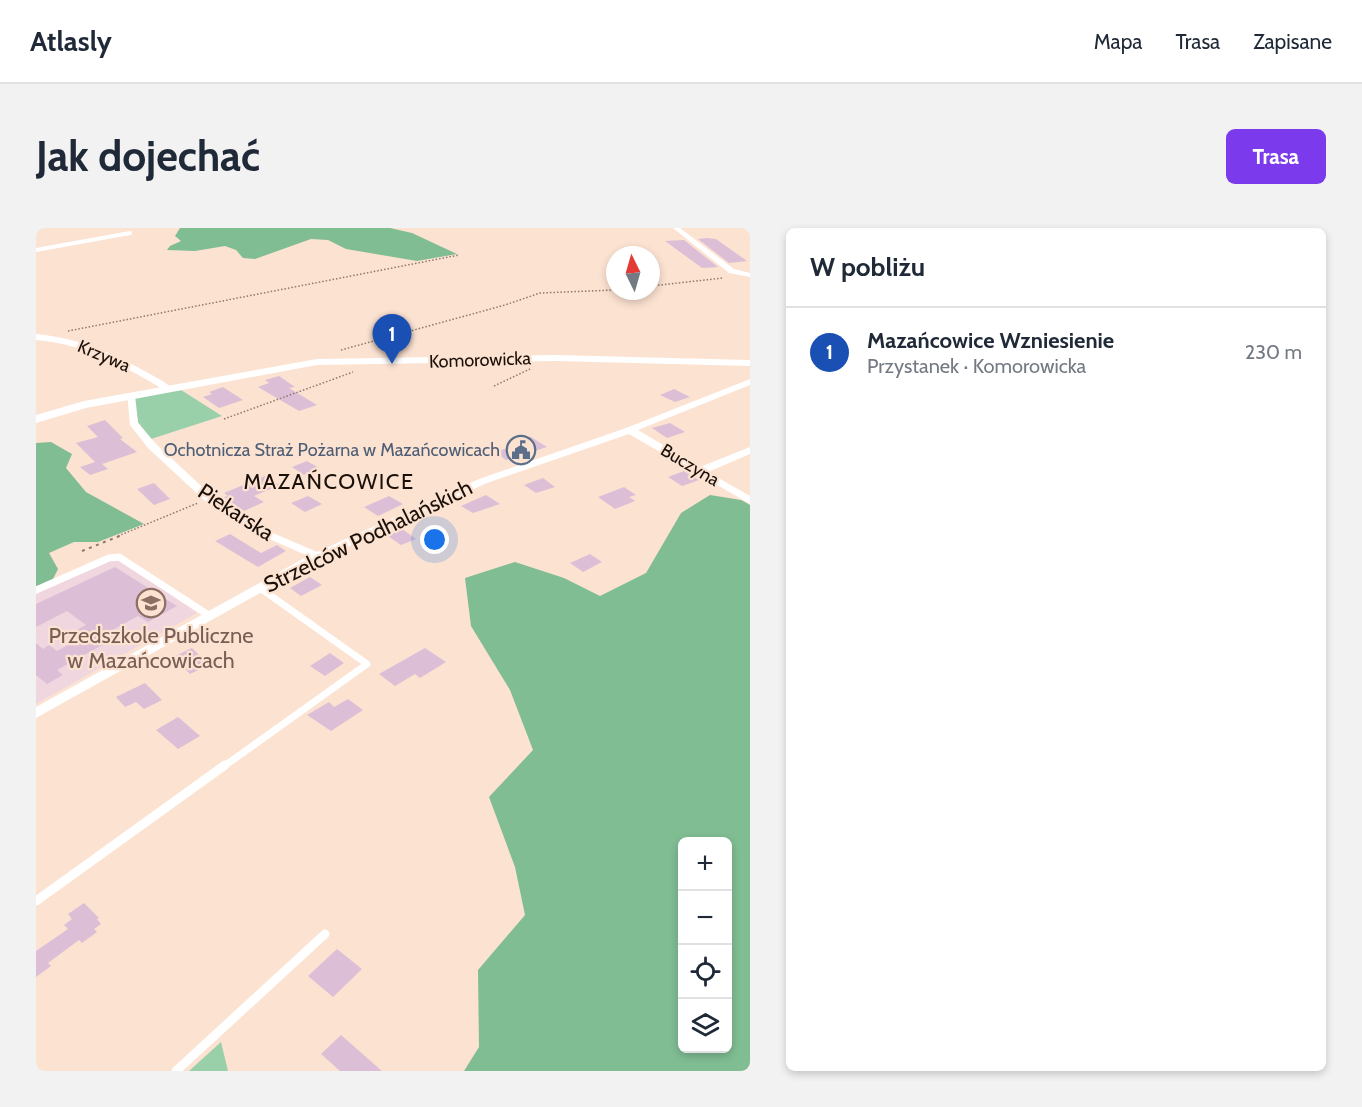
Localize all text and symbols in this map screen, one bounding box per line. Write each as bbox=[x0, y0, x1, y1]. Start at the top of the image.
text: Atlasly bbox=[30, 24, 112, 58]
text: Mapa bbox=[1094, 29, 1142, 54]
text: Trasa bbox=[1175, 29, 1220, 54]
text: Zapisane bbox=[1253, 29, 1332, 54]
button: Trasa bbox=[1226, 129, 1326, 184]
text: Jak dojechać bbox=[36, 130, 260, 182]
north arrow bbox=[606, 246, 660, 300]
text: W pobliżu bbox=[810, 251, 925, 283]
pin: 1 bbox=[372, 314, 412, 364]
text: Mazańcowice Wzniesienie bbox=[867, 327, 1114, 354]
street label: Krzywa bbox=[74, 335, 134, 377]
text: 1 bbox=[826, 340, 833, 364]
text: 230 m bbox=[1245, 340, 1302, 364]
street label: Komorowicka bbox=[429, 347, 532, 373]
text: Przystanek · Komorowicka bbox=[867, 354, 1086, 378]
public building icon: Ochotnicza Straż Pożarna w Mazańcowicach bbox=[505, 434, 537, 466]
place label: Ochotnicza Straż Pożarna w Mazańcowicach bbox=[164, 439, 500, 461]
street label: Buczyna bbox=[657, 439, 724, 491]
district label: MAZAŃCOWICE bbox=[243, 468, 415, 495]
street label: Strzelców Podhalańskich bbox=[259, 474, 477, 598]
street label: Piekarska bbox=[193, 478, 279, 547]
your location bbox=[420, 525, 449, 554]
school or university icon: Przedszkole Publiczne w Mazańcowicach bbox=[135, 587, 167, 619]
place label: Przedszkole Publiczne w Mazańcowicach bbox=[48, 622, 254, 674]
map controls bbox=[678, 837, 732, 1053]
button: + bbox=[678, 837, 732, 891]
button: − bbox=[678, 891, 732, 945]
button: locate bbox=[678, 945, 732, 999]
button: layers bbox=[678, 999, 732, 1053]

